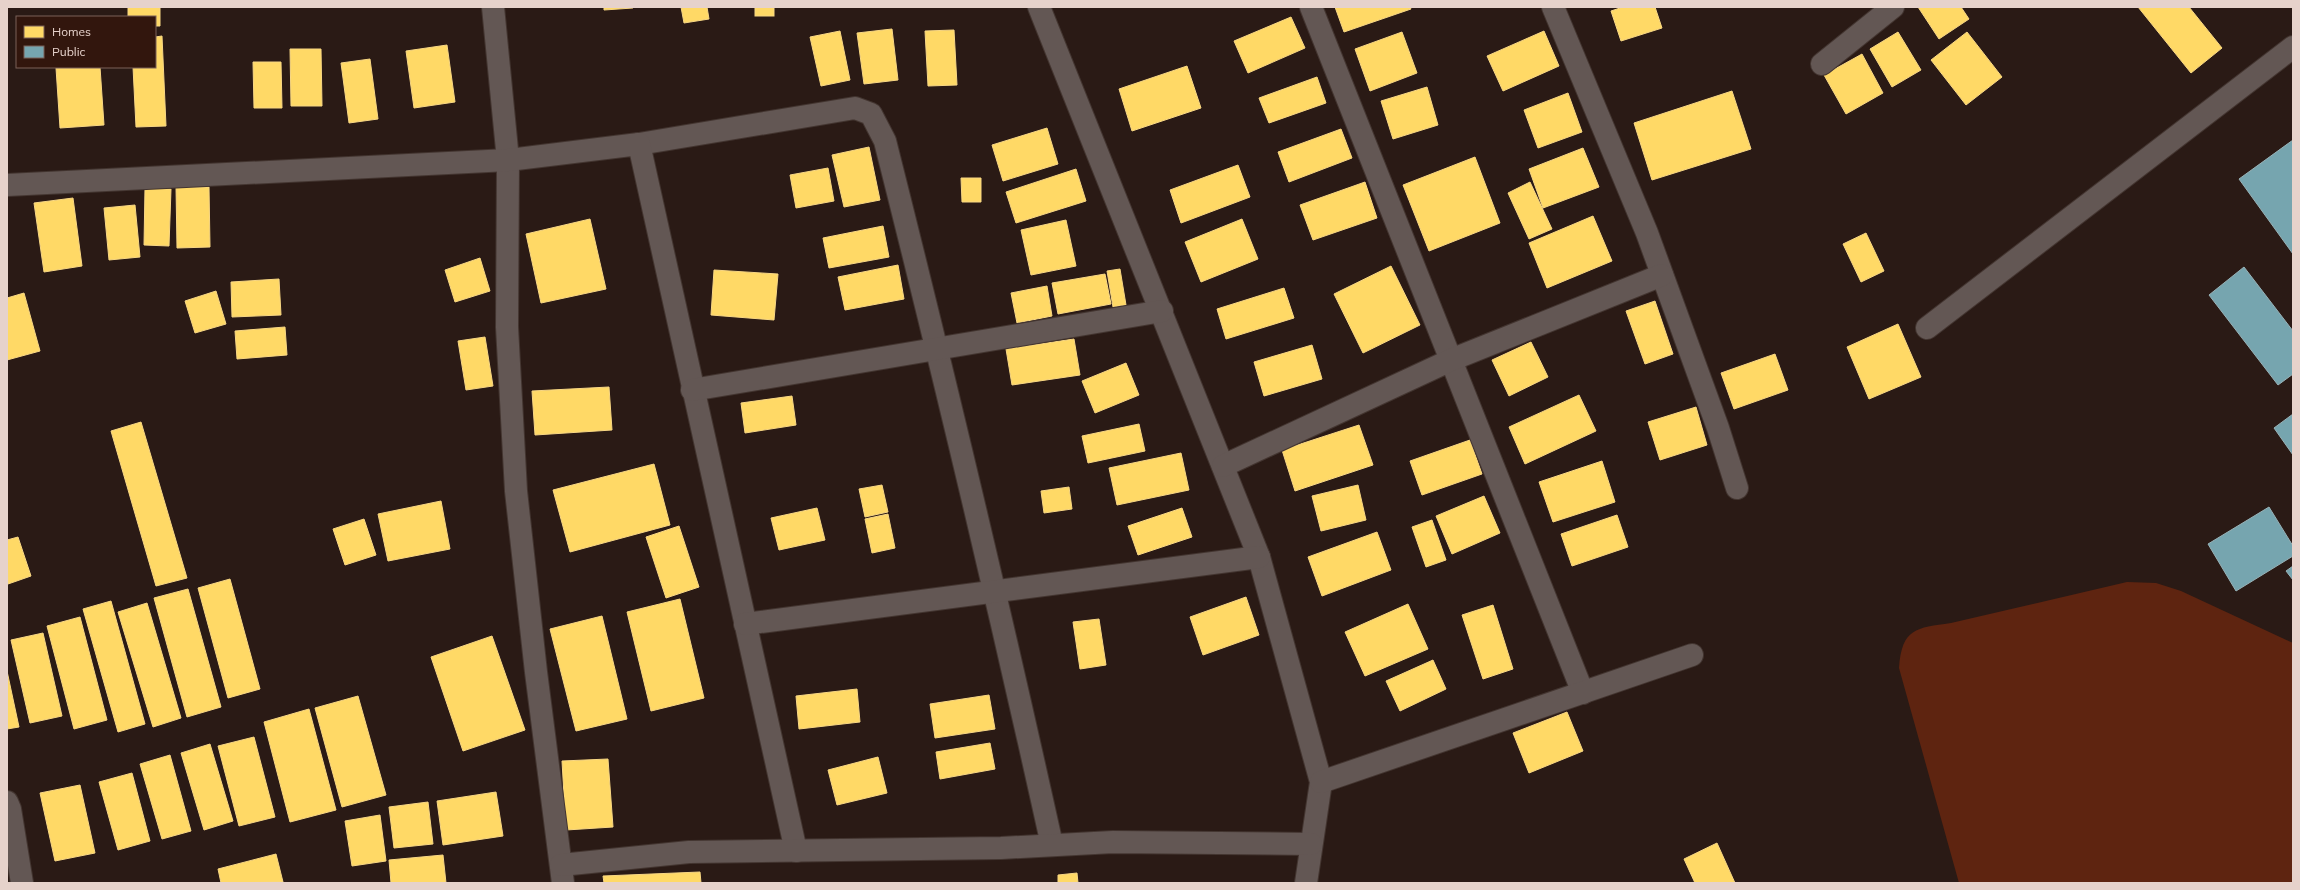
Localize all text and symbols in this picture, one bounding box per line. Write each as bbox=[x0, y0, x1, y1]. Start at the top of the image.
legend bbox=[16, 16, 156, 68]
text: Homes bbox=[52, 24, 91, 39]
text: Public bbox=[52, 44, 86, 59]

